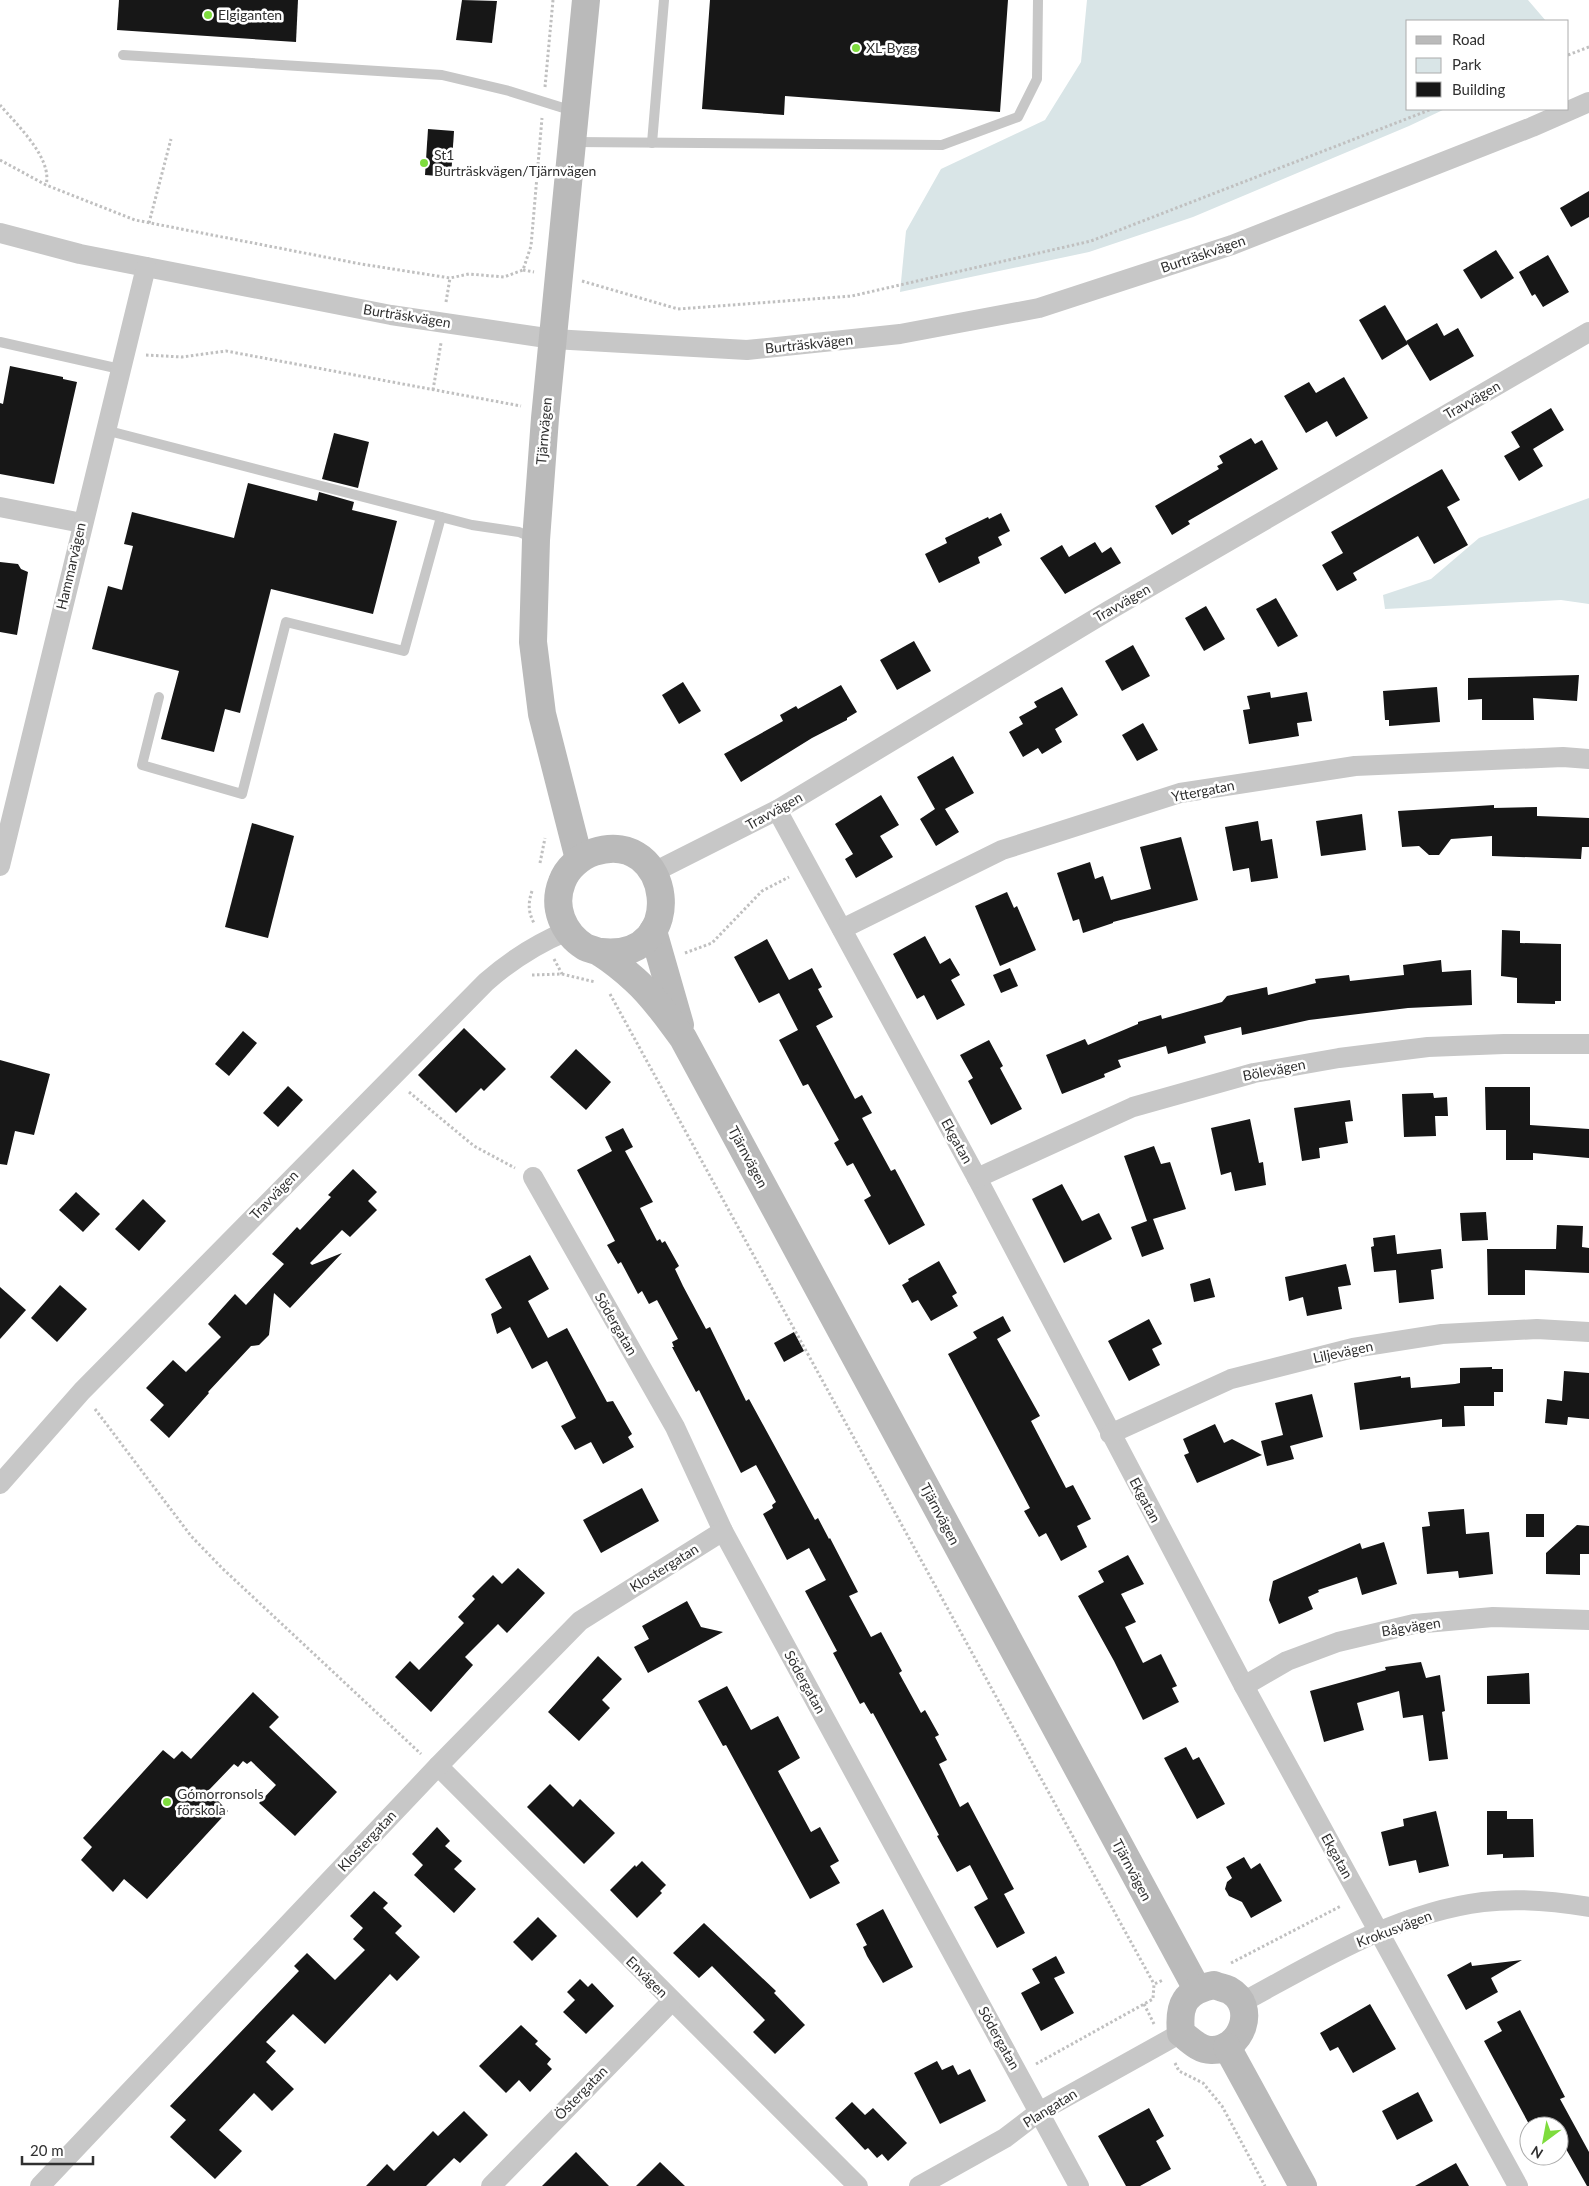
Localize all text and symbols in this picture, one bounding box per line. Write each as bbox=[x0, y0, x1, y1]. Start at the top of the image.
place label: Elgiganten bbox=[218, 6, 282, 23]
marker: Elgiganten bbox=[202, 9, 214, 21]
legend bbox=[1406, 20, 1569, 110]
text: Road bbox=[1452, 30, 1485, 48]
place label: XL-Bygg bbox=[866, 39, 917, 56]
marker: XL-Bygg bbox=[850, 42, 862, 54]
text: Park bbox=[1452, 55, 1482, 73]
text: Building bbox=[1452, 80, 1505, 98]
place label: St1 Burträskvägen/Tjärnvägen bbox=[434, 146, 596, 179]
marker: St1 Burträskvägen/Tjärnvägen bbox=[418, 157, 430, 169]
street label: Burträskvägen bbox=[1158, 231, 1247, 276]
street label: Burträskvägen bbox=[362, 300, 452, 331]
street label: Burträskvägen bbox=[764, 330, 854, 357]
street label: Travvägen bbox=[1441, 377, 1503, 422]
street label: Tjärnvägen bbox=[532, 396, 555, 465]
street label: Hammarvägen bbox=[52, 521, 89, 611]
street label: Travvägen bbox=[1091, 580, 1153, 625]
street label: Yttergatan bbox=[1170, 776, 1236, 805]
street label: Travvägen bbox=[742, 788, 805, 833]
street label: Bölevägen bbox=[1241, 1055, 1307, 1084]
street label: Ekgatan bbox=[938, 1115, 977, 1166]
street label: Tjärnvägen bbox=[725, 1123, 772, 1191]
street label: Travvägen bbox=[246, 1166, 301, 1223]
street label: Södergatan bbox=[592, 1289, 641, 1358]
street label: Liljevägen bbox=[1311, 1337, 1374, 1366]
street label: Ekgatan bbox=[1126, 1474, 1164, 1525]
street label: Tjärnvägen bbox=[917, 1480, 964, 1548]
street label: Klostergatan bbox=[626, 1540, 701, 1595]
street label: Bågvägen bbox=[1380, 1613, 1442, 1640]
street label: Södergatan bbox=[781, 1647, 830, 1716]
place label: Gómorronsols förskola bbox=[177, 1785, 264, 1818]
marker: Gómorronsols förskola bbox=[161, 1796, 173, 1808]
street label: Klostergatan bbox=[334, 1806, 399, 1875]
street label: Ekgatan bbox=[1318, 1830, 1357, 1881]
street label: Tjärnvägen bbox=[1109, 1836, 1156, 1904]
street label: Krokusvägen bbox=[1354, 1906, 1434, 1951]
street label: Envägen bbox=[623, 1952, 672, 2001]
street label: Södergatan bbox=[975, 2003, 1024, 2072]
street label: Östergatan bbox=[551, 2062, 611, 2123]
street label: Plangatan bbox=[1020, 2084, 1080, 2131]
north arrow bbox=[1519, 2116, 1569, 2166]
scale bar bbox=[22, 2134, 94, 2166]
text: 20 m bbox=[30, 2141, 64, 2159]
text: N bbox=[1528, 2142, 1546, 2163]

